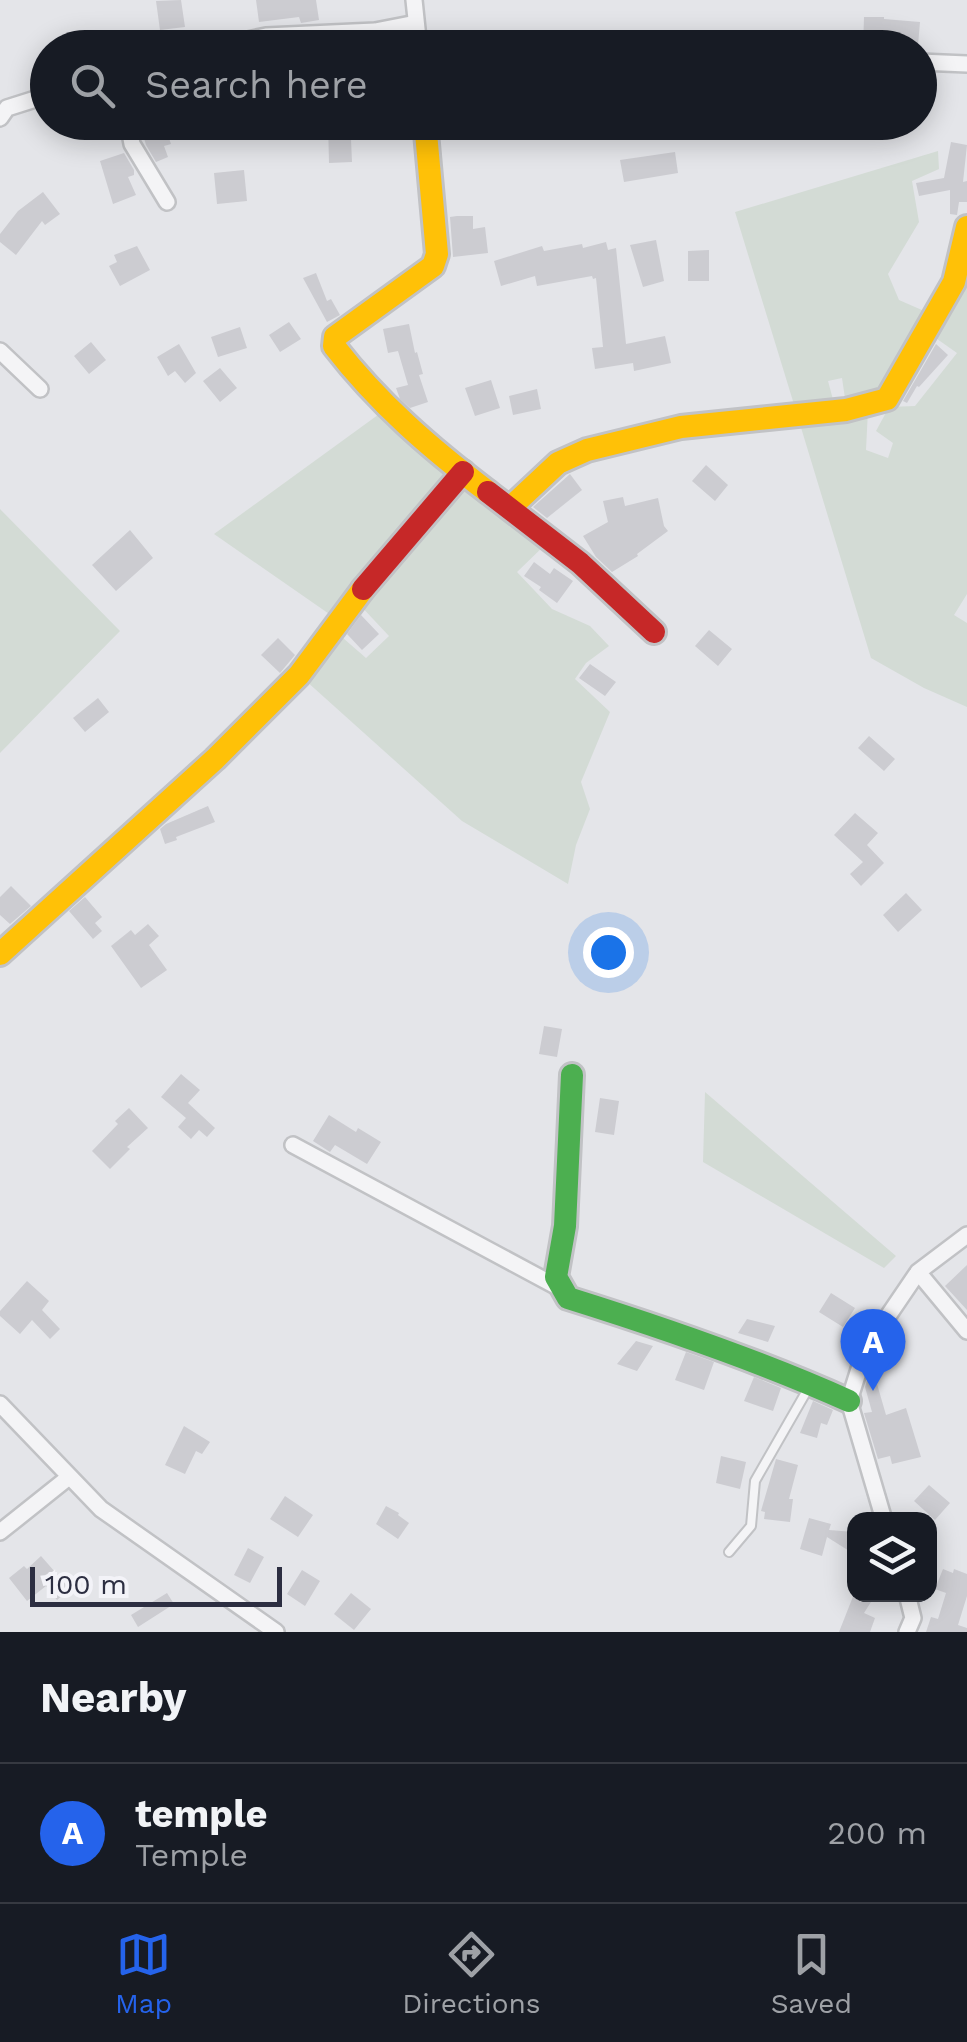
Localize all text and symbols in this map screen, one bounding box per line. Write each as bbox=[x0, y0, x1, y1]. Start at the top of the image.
search box bbox=[30, 30, 937, 140]
icon: search bbox=[65, 58, 120, 113]
text: Search here bbox=[145, 63, 368, 107]
your location bbox=[583, 927, 634, 978]
pin: A bbox=[840, 1308, 906, 1391]
map controls bbox=[847, 1512, 937, 1602]
button: layers bbox=[847, 1512, 937, 1602]
scale bar bbox=[30, 1562, 282, 1606]
text: 100 m bbox=[45, 1568, 127, 1601]
text: Nearby bbox=[40, 1673, 187, 1722]
text: temple bbox=[135, 1792, 268, 1836]
text: A bbox=[62, 1814, 83, 1852]
text: 200 m bbox=[827, 1814, 927, 1852]
text: Temple bbox=[135, 1836, 248, 1874]
tab: Map bbox=[115, 1927, 172, 2020]
tab: Directions bbox=[402, 1927, 541, 2020]
tab: Saved bbox=[771, 1927, 852, 2020]

